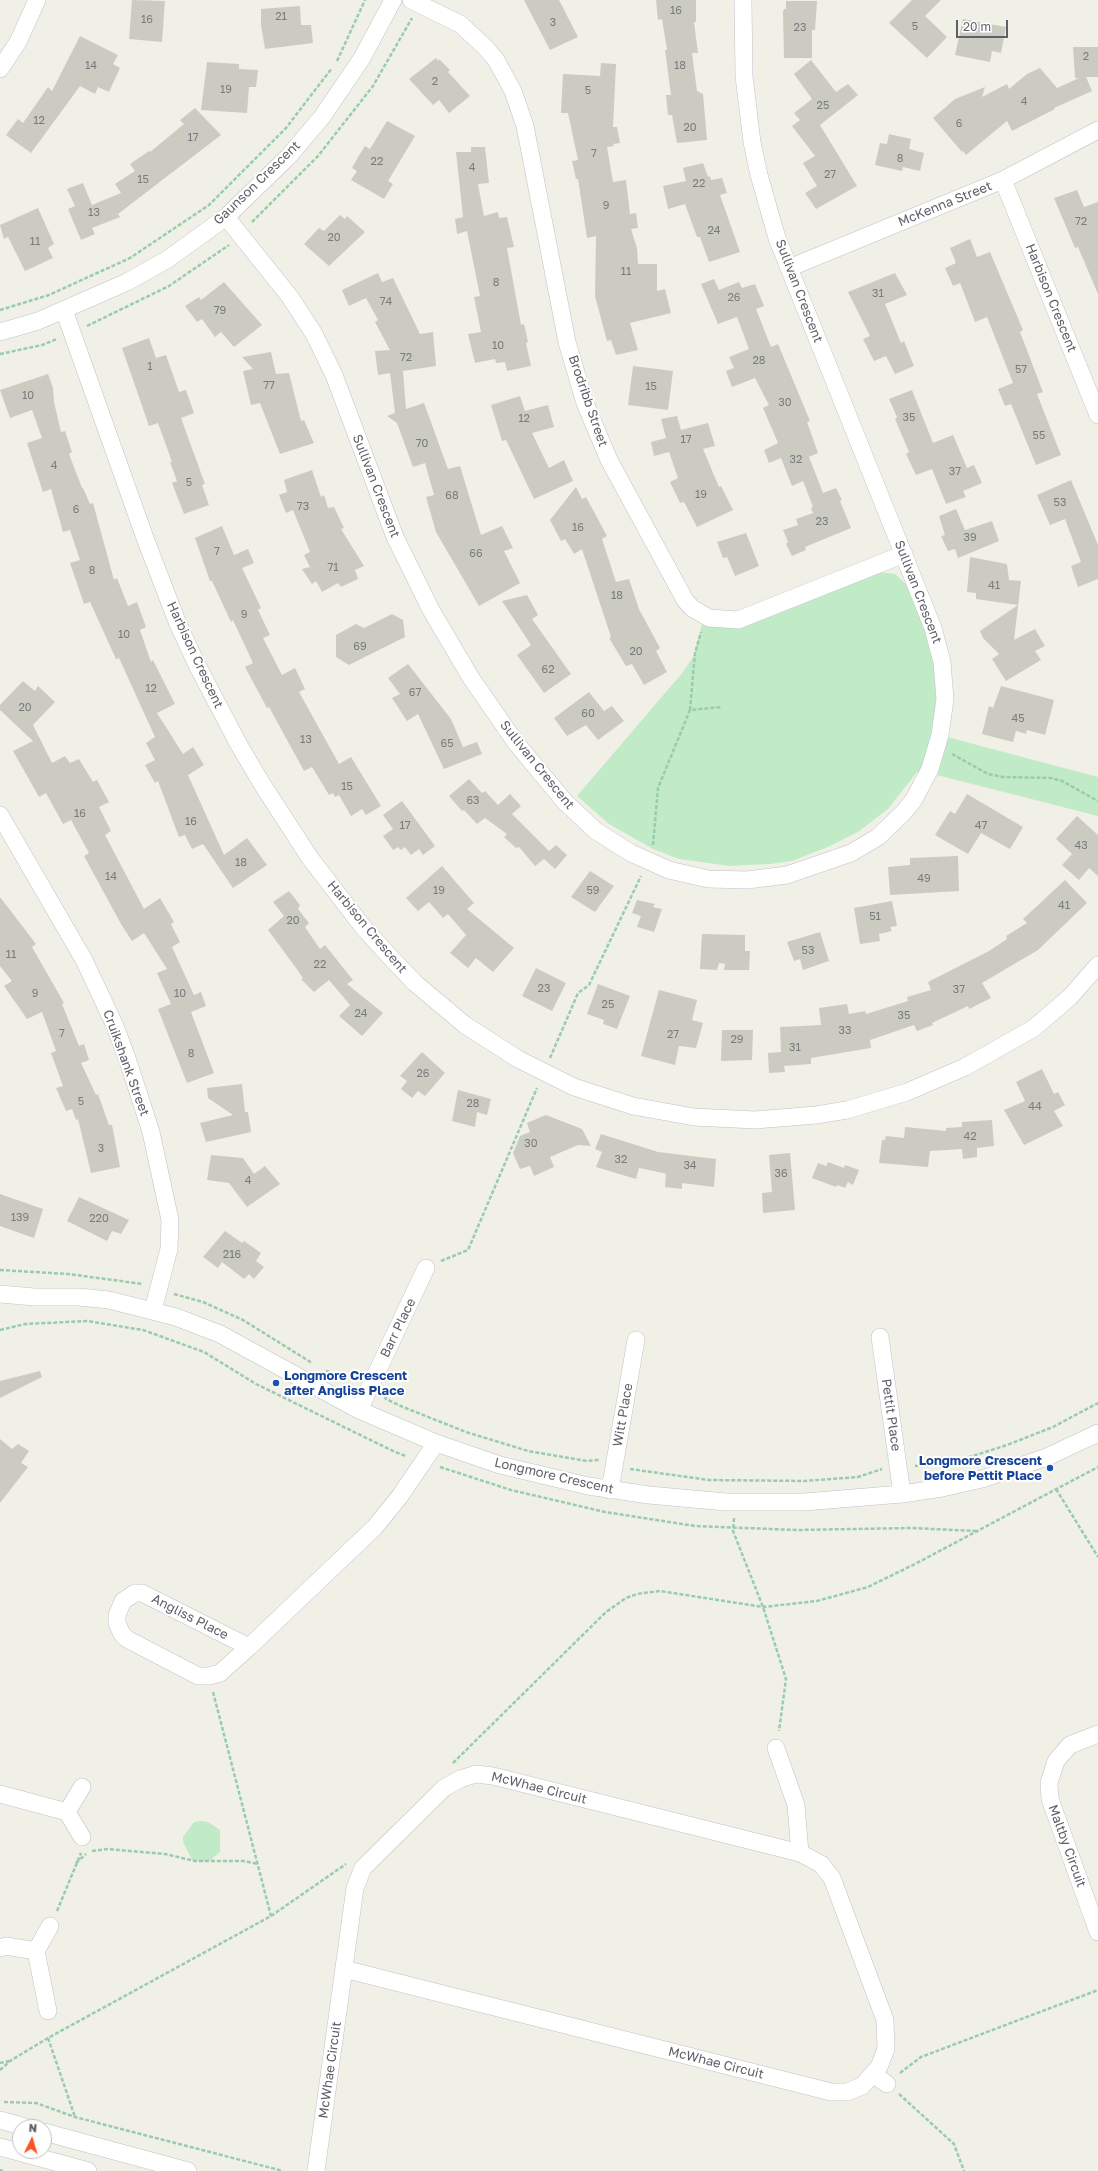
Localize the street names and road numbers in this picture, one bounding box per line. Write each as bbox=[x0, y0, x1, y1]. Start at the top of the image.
street label: Gaunson Crescent bbox=[211, 138, 303, 228]
street label: McKenna Street bbox=[896, 178, 994, 230]
street label: Sullivan Crescent bbox=[772, 237, 826, 345]
street label: Harbison Crescent bbox=[1022, 241, 1080, 355]
street label: Brodribb Street bbox=[565, 353, 611, 449]
street label: Sullivan Crescent bbox=[349, 432, 403, 540]
street label: Sullivan Crescent bbox=[891, 538, 945, 646]
street label: Harbison Crescent bbox=[164, 599, 226, 711]
street label: Sullivan Crescent bbox=[497, 718, 577, 812]
street label: Harbison Crescent bbox=[324, 878, 410, 976]
street label: Cruikshank Street bbox=[100, 1008, 152, 1118]
street label: Barr Place bbox=[377, 1296, 419, 1360]
street label: Pettit Place bbox=[878, 1378, 904, 1452]
street label: Witt Place bbox=[610, 1382, 636, 1448]
street label: Longmore Crescent bbox=[493, 1455, 615, 1497]
street label: Angliss Place bbox=[149, 1591, 231, 1643]
street label: McWhae Circuit bbox=[490, 1769, 588, 1807]
street label: Maltby Circuit bbox=[1045, 1803, 1089, 1889]
street label: McWhae Circuit bbox=[315, 2021, 345, 2119]
street label: McWhae Circuit bbox=[667, 2044, 765, 2082]

